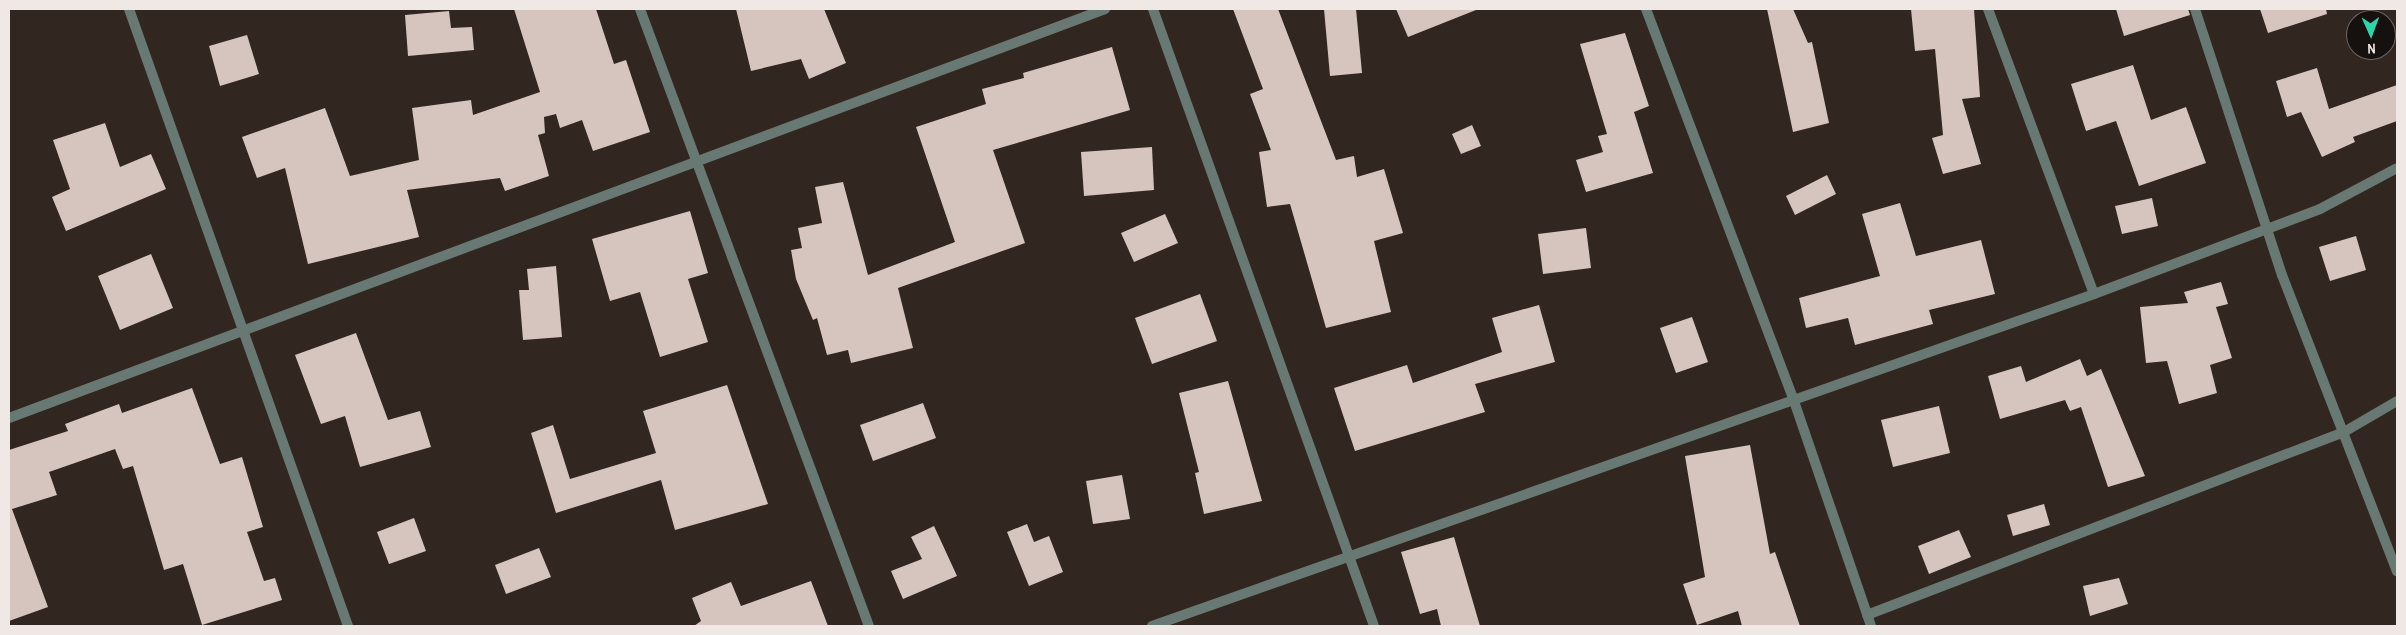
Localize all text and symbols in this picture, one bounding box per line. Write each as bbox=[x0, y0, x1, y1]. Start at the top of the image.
north arrow bbox=[2346, 10, 2396, 60]
text: N bbox=[2367, 40, 2376, 58]

